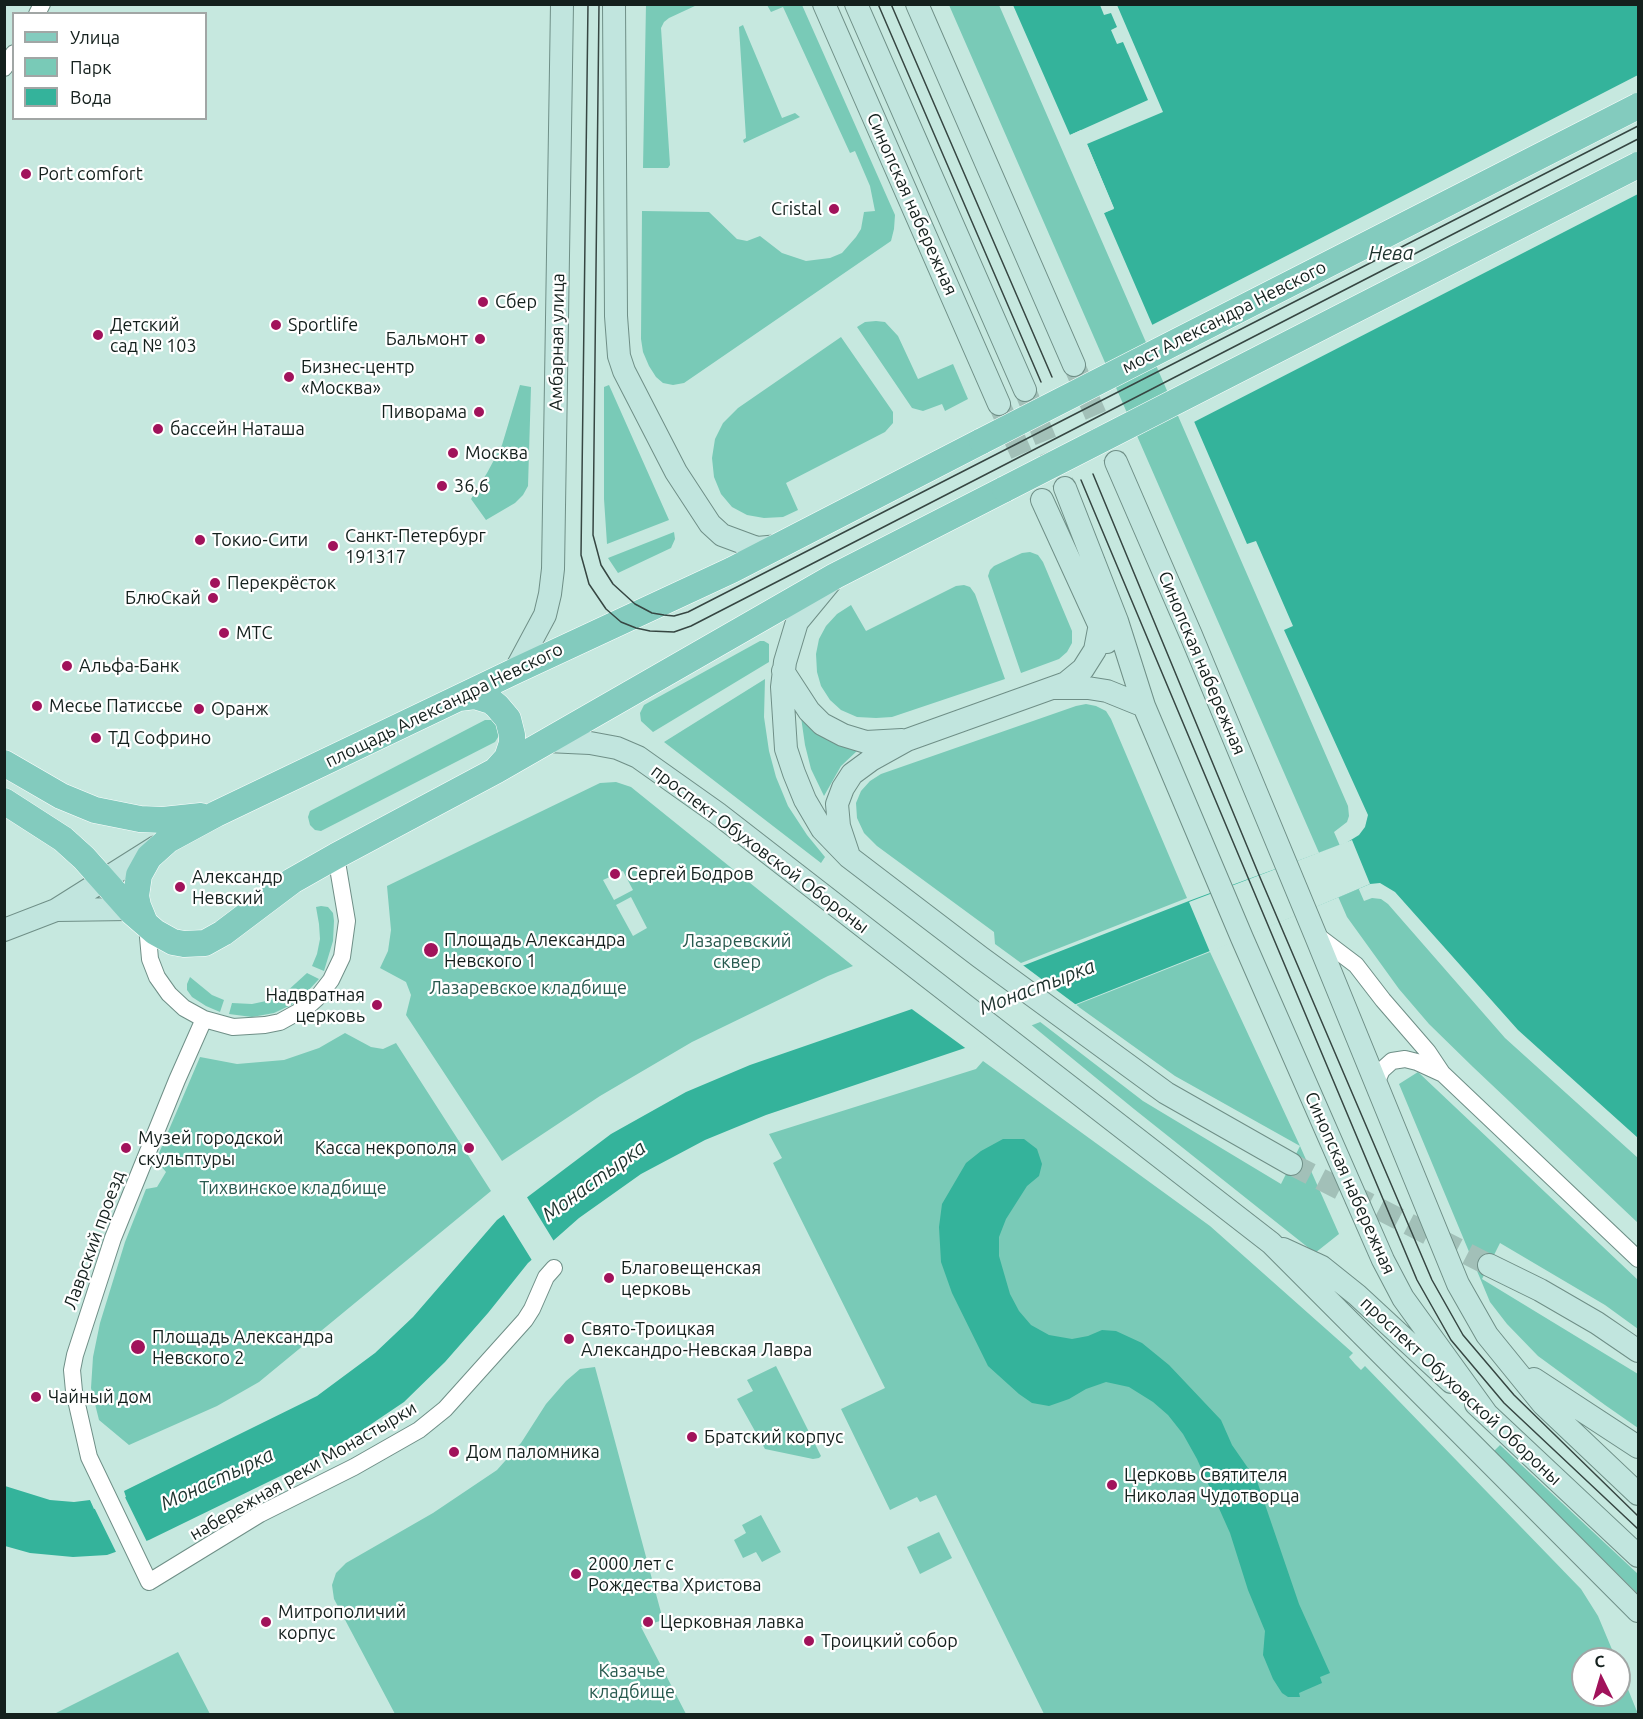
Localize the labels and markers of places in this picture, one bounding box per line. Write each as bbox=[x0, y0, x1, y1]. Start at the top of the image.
place label: Port comfort bbox=[38, 163, 143, 185]
marker: Port comfort bbox=[19, 167, 33, 181]
place label: Cristal bbox=[771, 198, 822, 220]
marker: Cristal bbox=[827, 202, 841, 216]
place label: Сбер bbox=[495, 291, 537, 313]
marker: Сбер bbox=[476, 295, 490, 309]
place label: Детский сад № 103 bbox=[110, 314, 197, 356]
place label: Sportlife bbox=[288, 314, 358, 336]
marker: Sportlife bbox=[269, 318, 283, 332]
marker: Детский сад № 103 bbox=[91, 328, 105, 342]
place label: Бальмонт bbox=[386, 328, 468, 350]
marker: Бальмонт bbox=[473, 332, 487, 346]
place label: Бизнес-центр «Москва» bbox=[301, 356, 414, 398]
marker: Бизнес-центр «Москва» bbox=[282, 370, 296, 384]
place label: Пиворама bbox=[381, 401, 467, 423]
marker: Пиворама bbox=[472, 405, 486, 419]
place label: бассейн Наташа bbox=[170, 418, 305, 440]
marker: бассейн Наташа bbox=[151, 422, 165, 436]
place label: Москва bbox=[465, 442, 528, 464]
marker: Москва bbox=[446, 446, 460, 460]
place label: 36,6 bbox=[454, 475, 489, 497]
marker: 36,6 bbox=[435, 479, 449, 493]
place label: Санкт-Петербург 191317 bbox=[345, 525, 486, 568]
place label: Токио-Сити bbox=[212, 529, 308, 551]
marker: Токио-Сити bbox=[193, 533, 207, 547]
marker: Санкт-Петербург 191317 bbox=[326, 539, 340, 553]
place label: Перекрёсток bbox=[227, 572, 336, 594]
marker: Перекрёсток bbox=[208, 576, 222, 590]
place label: БлюСкай bbox=[125, 587, 201, 609]
marker: БлюСкай bbox=[206, 591, 220, 605]
place label: МТС bbox=[236, 622, 272, 644]
marker: МТС bbox=[217, 626, 231, 640]
place label: Альфа-Банк bbox=[79, 655, 179, 677]
marker: Альфа-Банк bbox=[60, 659, 74, 673]
place label: Месье Патиссье bbox=[49, 695, 183, 717]
place label: Оранж bbox=[211, 698, 269, 720]
marker: Месье Патиссье bbox=[30, 699, 44, 713]
marker: Оранж bbox=[192, 702, 206, 716]
place label: ТД Софрино bbox=[108, 727, 211, 749]
marker: ТД Софрино bbox=[89, 731, 103, 745]
place label: Сергей Бодров bbox=[627, 863, 754, 885]
place label: Александр Невский bbox=[192, 866, 283, 908]
marker: Сергей Бодров bbox=[608, 867, 622, 881]
marker: Александр Невский bbox=[173, 880, 187, 894]
place label: Площадь Александра Невского 1 bbox=[444, 929, 626, 972]
marker: Площадь Александра Невского 1 bbox=[422, 941, 440, 959]
place label: Надвратная церковь bbox=[265, 984, 365, 1026]
marker: Надвратная церковь bbox=[370, 998, 384, 1012]
place label: Музей городской скульптуры bbox=[138, 1127, 284, 1170]
place label: Касса некрополя bbox=[315, 1137, 457, 1159]
marker: Музей городской скульптуры bbox=[119, 1141, 133, 1155]
marker: Касса некрополя bbox=[462, 1141, 476, 1155]
place label: Благовещенская церковь bbox=[621, 1257, 761, 1300]
marker: Благовещенская церковь bbox=[602, 1271, 616, 1285]
place label: Свято-Троицкая Александро-Невская Лавра bbox=[581, 1318, 812, 1360]
place label: Площадь Александра Невского 2 bbox=[152, 1326, 334, 1368]
marker: Свято-Троицкая Александро-Невская Лавра bbox=[562, 1332, 576, 1346]
marker: Площадь Александра Невского 2 bbox=[129, 1338, 147, 1356]
place label: Чайный дом bbox=[48, 1386, 152, 1408]
marker: Чайный дом bbox=[29, 1390, 43, 1404]
place label: Братский корпус bbox=[704, 1426, 843, 1448]
marker: Братский корпус bbox=[685, 1430, 699, 1444]
place label: Дом паломника bbox=[466, 1441, 600, 1463]
marker: Дом паломника bbox=[447, 1445, 461, 1459]
place label: Церковь Святителя Николая Чудотворца bbox=[1124, 1464, 1300, 1506]
marker: Церковь Святителя Николая Чудотворца bbox=[1105, 1478, 1119, 1492]
place label: 2000 лет с Рождества Христова bbox=[588, 1553, 762, 1596]
marker: 2000 лет с Рождества Христова bbox=[569, 1567, 583, 1581]
place label: Митрополичий корпус bbox=[278, 1601, 406, 1644]
place label: Церковная лавка bbox=[660, 1611, 804, 1633]
marker: Митрополичий корпус bbox=[259, 1615, 273, 1629]
marker: Церковная лавка bbox=[641, 1615, 655, 1629]
place label: Троицкий собор bbox=[821, 1630, 958, 1652]
marker: Троицкий собор bbox=[802, 1634, 816, 1648]

